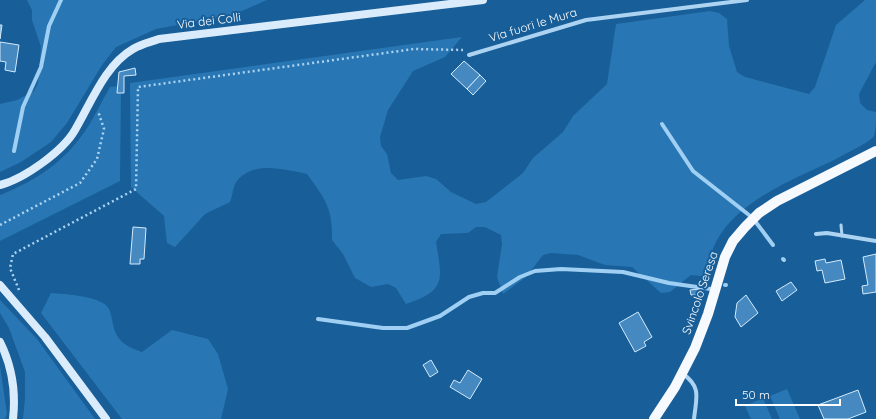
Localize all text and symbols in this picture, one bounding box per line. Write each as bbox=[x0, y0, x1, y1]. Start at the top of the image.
street label: Via fuori le Mura bbox=[487, 4, 579, 45]
street label: Via dei Colli bbox=[176, 9, 242, 32]
street label: Svincolo Seresa bbox=[678, 249, 721, 336]
scale bar bbox=[736, 381, 840, 407]
text: 50 m bbox=[742, 387, 770, 402]

